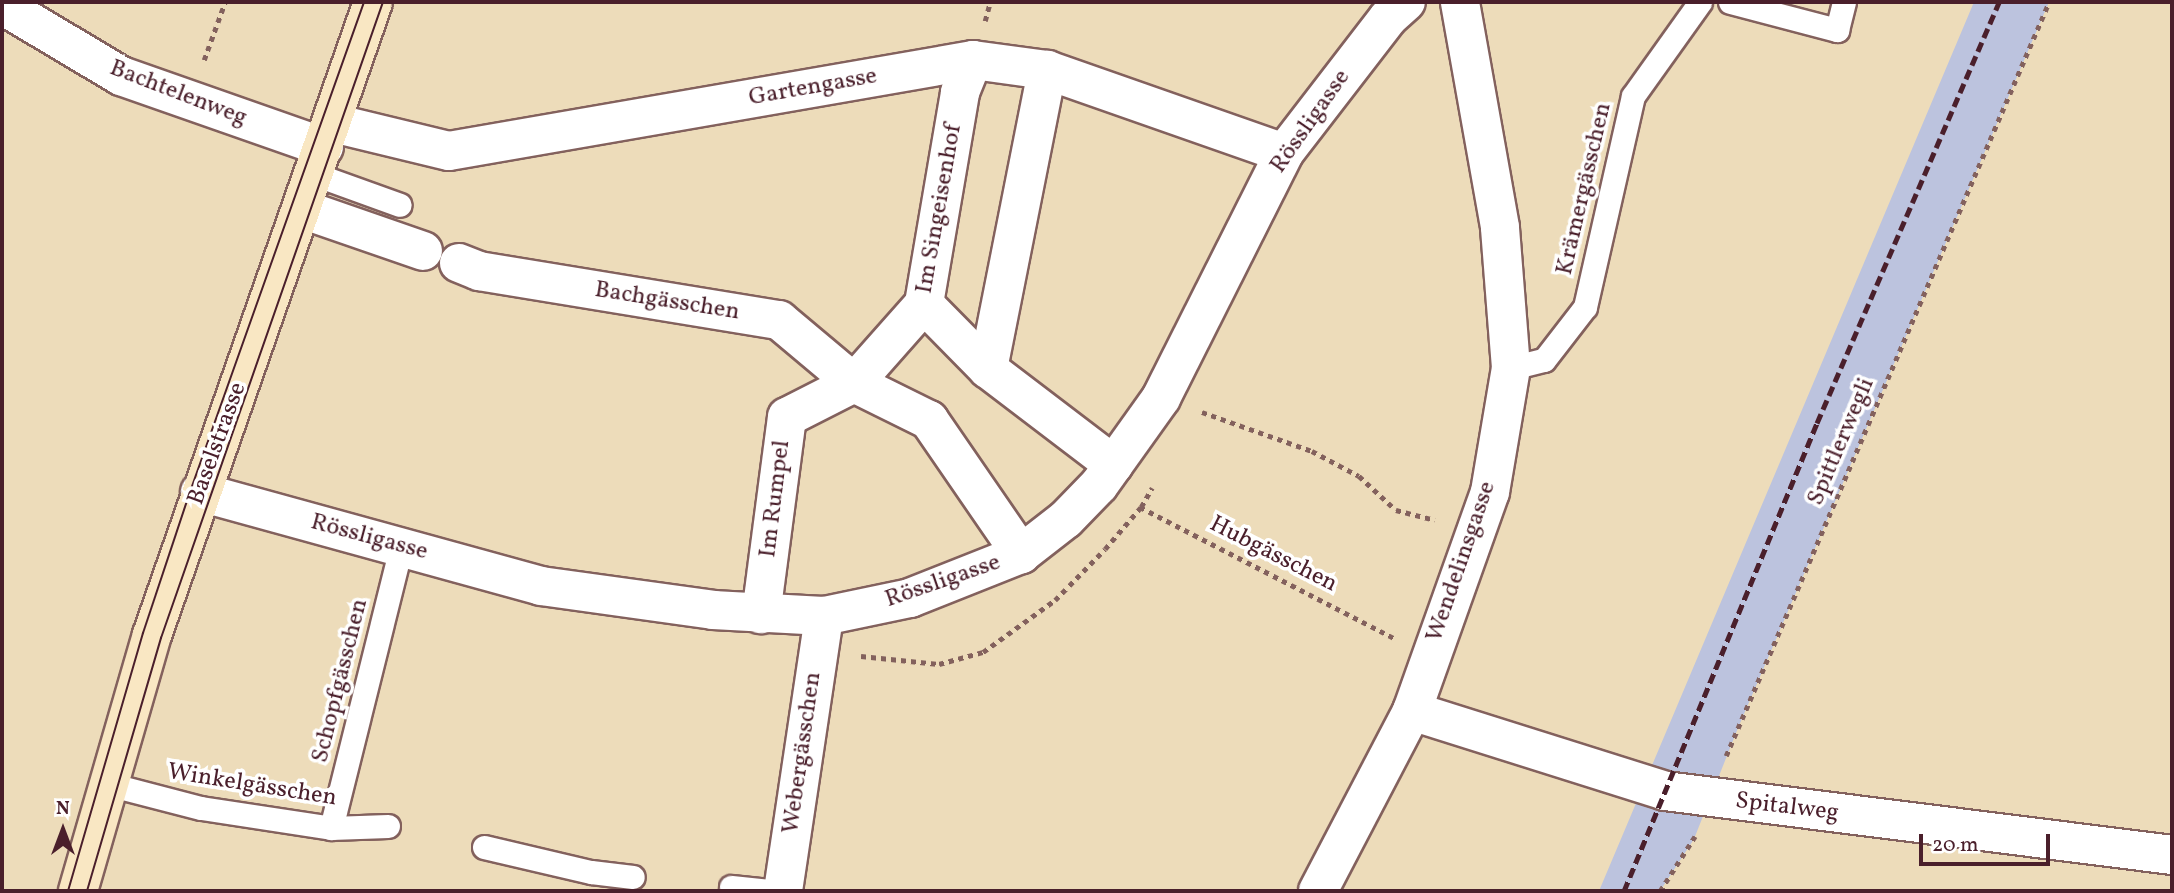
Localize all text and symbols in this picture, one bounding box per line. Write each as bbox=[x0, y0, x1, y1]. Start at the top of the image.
street label: Bachtelenweg bbox=[105, 55, 251, 133]
street label: Gartengasse bbox=[747, 63, 879, 113]
street label: Rössligasse bbox=[1265, 65, 1357, 179]
street label: Krämergässchen bbox=[1551, 100, 1619, 278]
street label: Im Singeisenhof bbox=[911, 122, 969, 296]
street label: Bachgässchen bbox=[593, 276, 741, 328]
street label: Spittlerwegli bbox=[1802, 374, 1882, 510]
street label: Baselstrasse bbox=[183, 379, 253, 509]
street label: Im Rumpel bbox=[755, 439, 797, 559]
street label: Wendelinsgasse bbox=[1421, 478, 1503, 646]
street label: Rössligasse bbox=[307, 509, 431, 567]
street label: Hubgässchen bbox=[1204, 510, 1342, 600]
street label: Rössligasse bbox=[882, 549, 1004, 615]
street label: Schopfgässchen bbox=[307, 596, 375, 766]
street label: Webergässchen bbox=[777, 670, 829, 836]
street label: Winkelgässchen bbox=[165, 758, 339, 814]
street label: Spitalweg bbox=[1734, 787, 1840, 829]
north arrow bbox=[28, 795, 98, 865]
text: N bbox=[56, 796, 70, 822]
scale bar bbox=[1922, 820, 2053, 864]
text: 20 m bbox=[1932, 831, 1978, 860]

